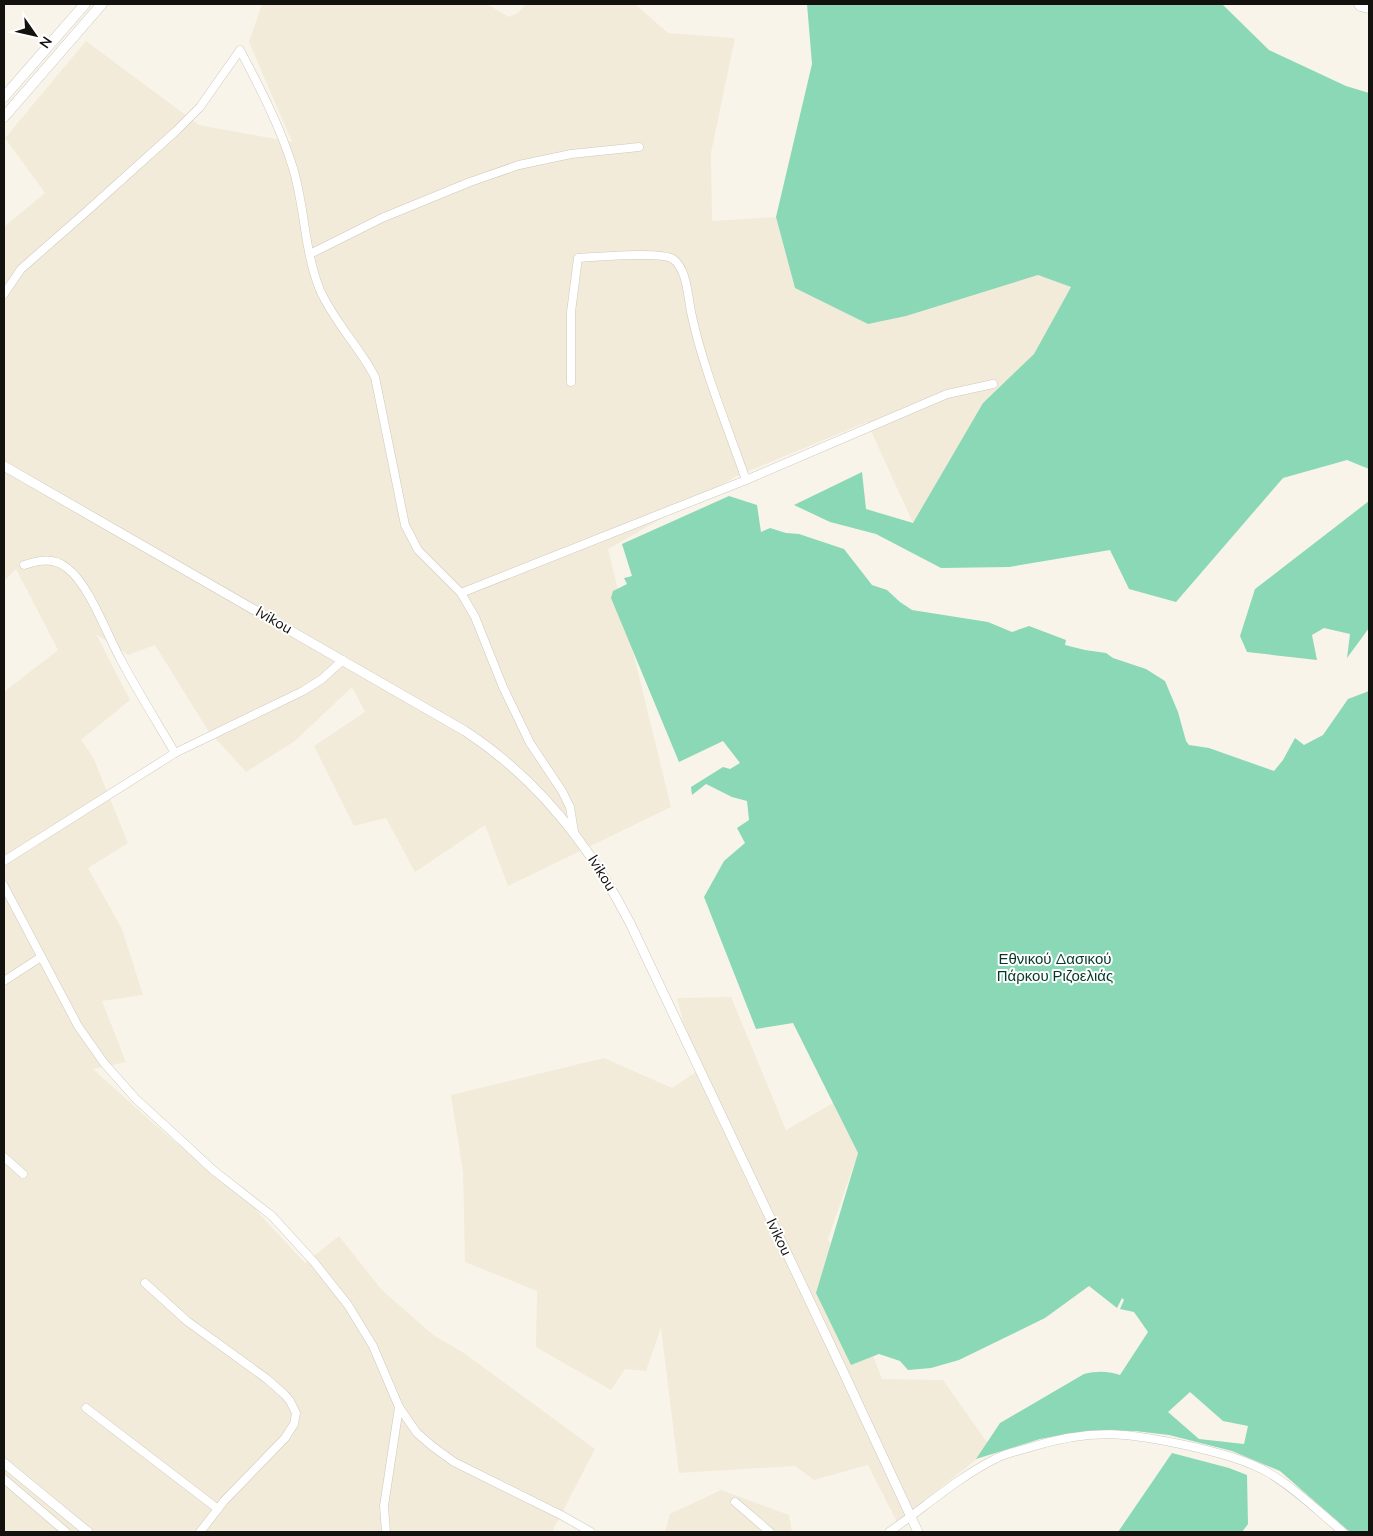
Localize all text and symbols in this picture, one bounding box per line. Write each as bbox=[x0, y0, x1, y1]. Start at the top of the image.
north arrow bbox=[10, 10, 60, 60]
text: N bbox=[35, 32, 56, 52]
street label: Ivikou bbox=[252, 602, 296, 638]
street label: Ivikou bbox=[583, 851, 621, 895]
park label: Εθνικού Δασικού Πάρκου Ριζοελιάς bbox=[997, 949, 1113, 986]
street label: Ivikou bbox=[761, 1215, 797, 1259]

